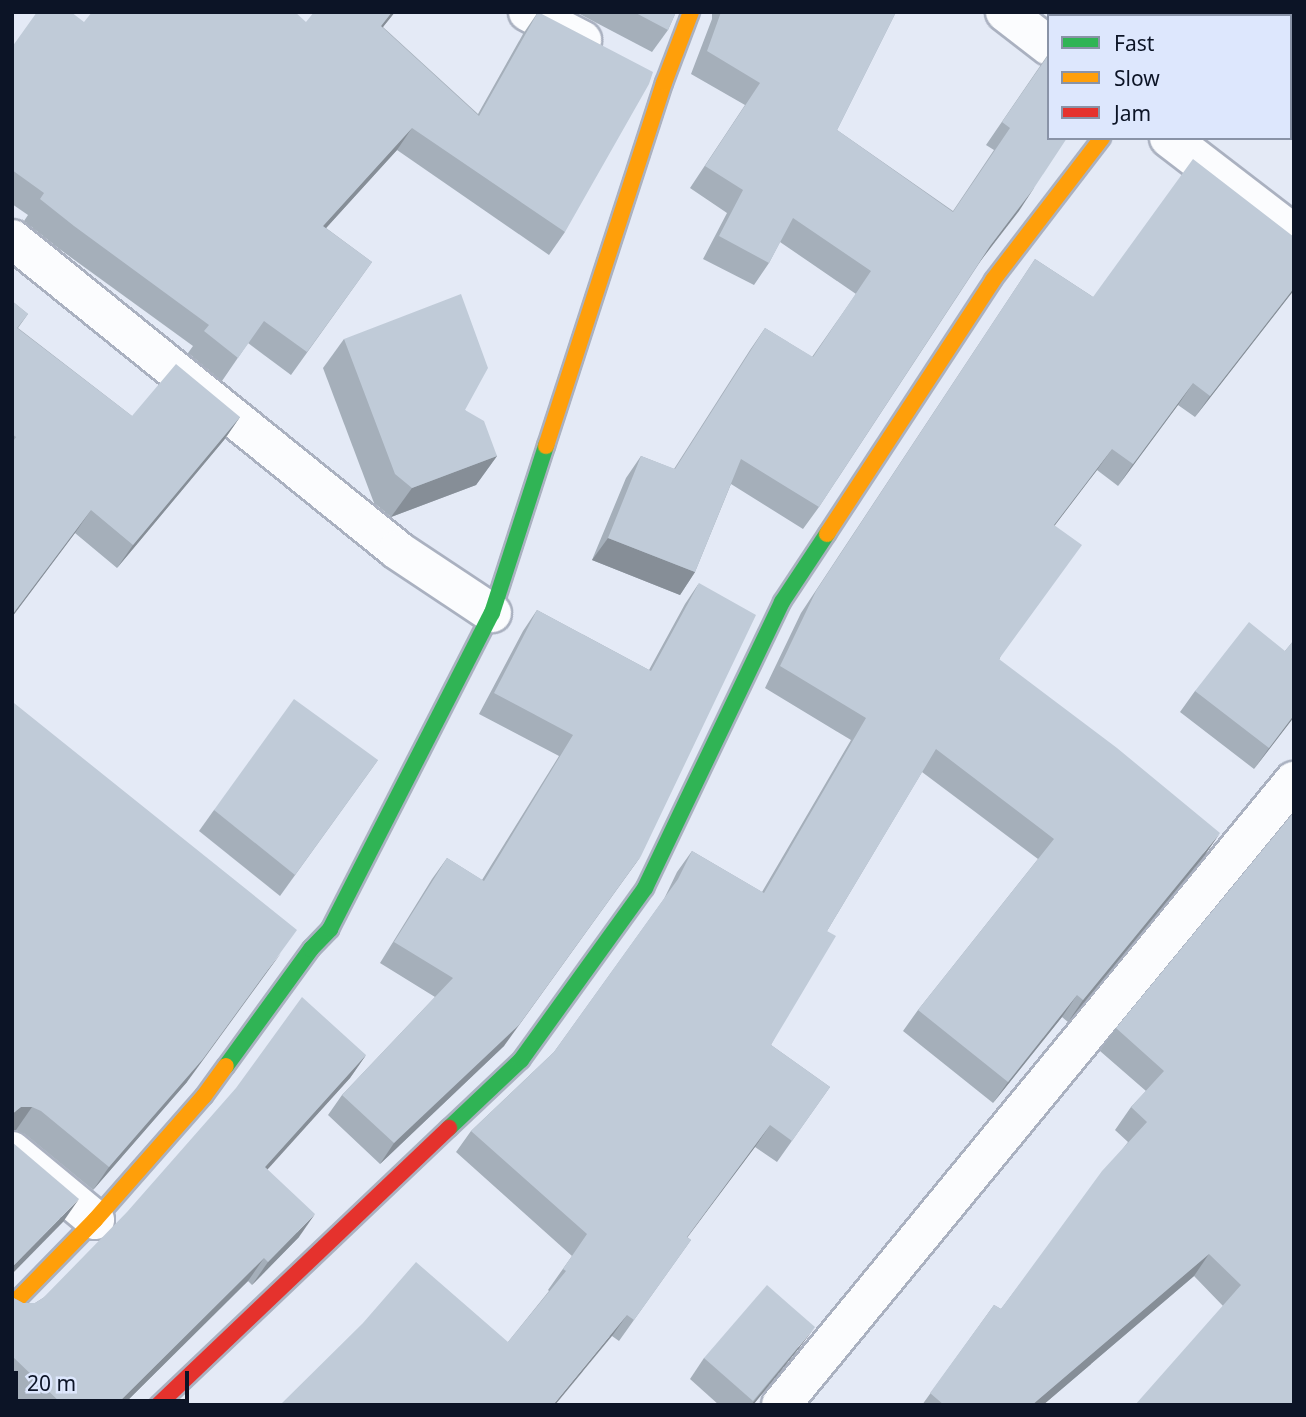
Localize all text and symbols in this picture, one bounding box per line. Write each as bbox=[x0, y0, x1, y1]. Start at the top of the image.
legend bbox=[1047, 14, 1292, 140]
text: Fast bbox=[1114, 29, 1154, 57]
text: Slow bbox=[1114, 64, 1160, 92]
text: Jam bbox=[1114, 99, 1151, 127]
scale bar bbox=[18, 1358, 192, 1402]
text: 20 m bbox=[27, 1369, 76, 1397]

